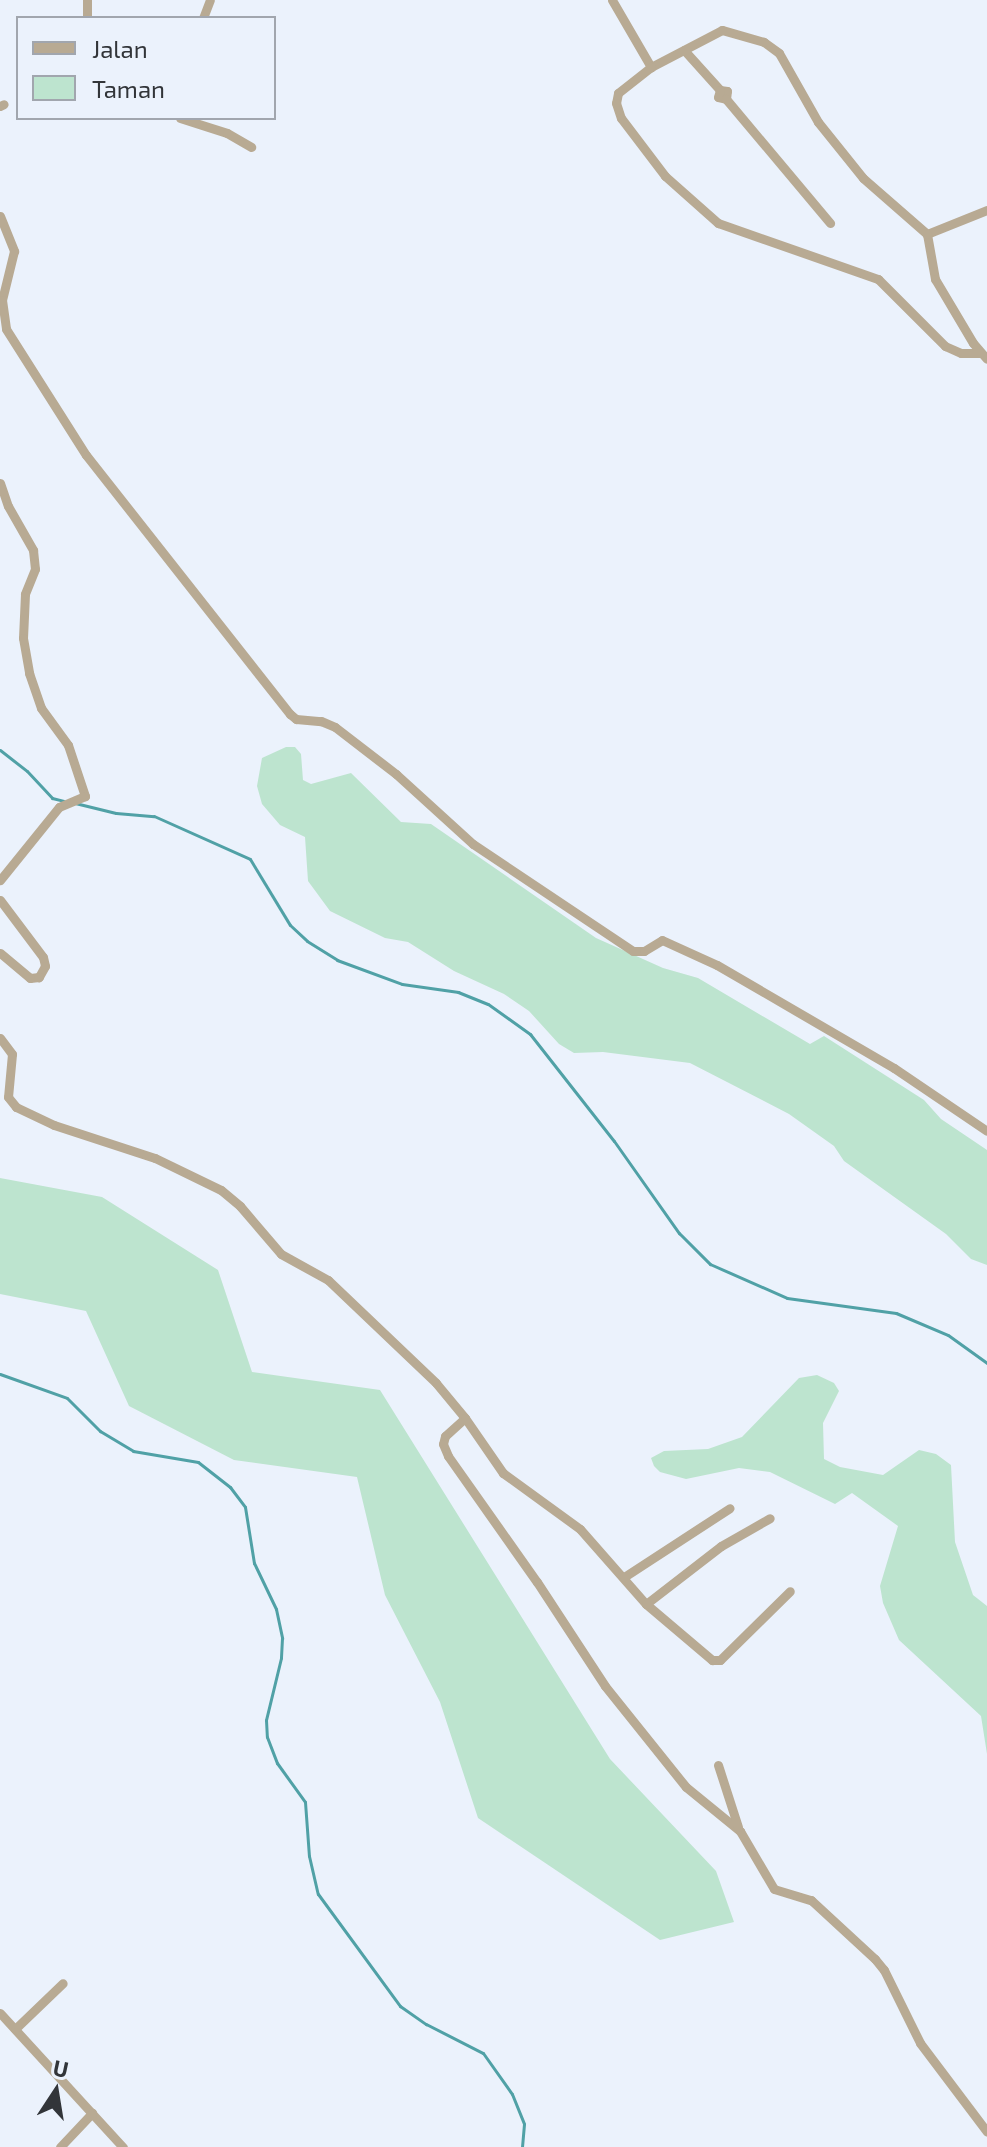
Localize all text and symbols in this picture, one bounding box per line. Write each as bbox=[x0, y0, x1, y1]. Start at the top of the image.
legend bbox=[16, 16, 276, 120]
text: Jalan bbox=[92, 34, 148, 63]
text: Taman bbox=[92, 74, 165, 103]
north arrow bbox=[16, 2051, 96, 2131]
text: U bbox=[51, 2053, 71, 2082]

